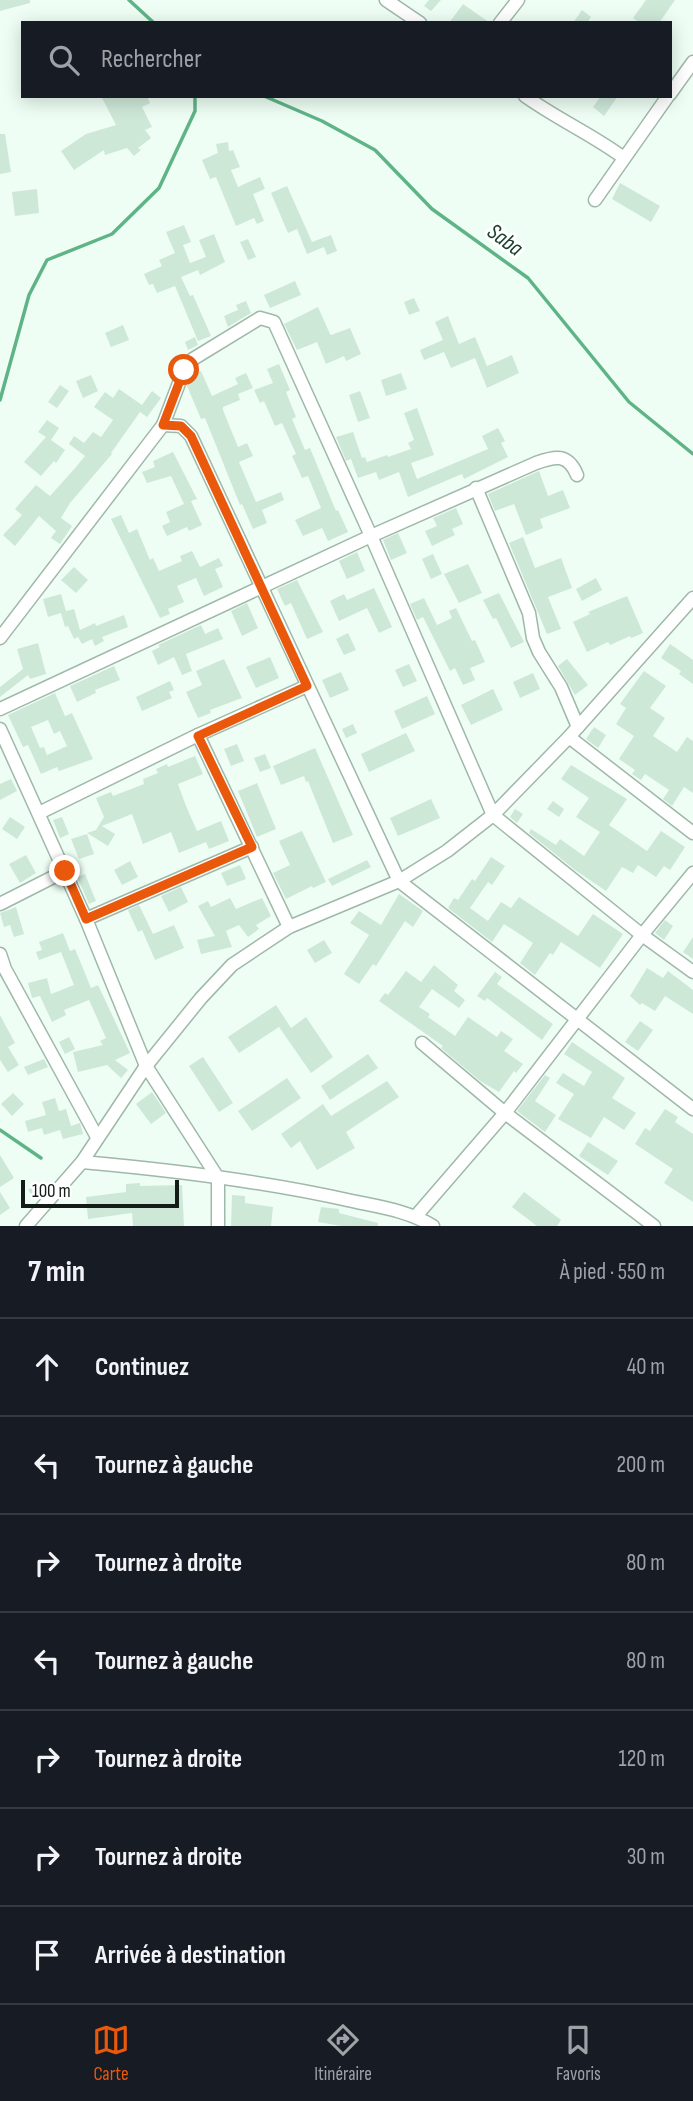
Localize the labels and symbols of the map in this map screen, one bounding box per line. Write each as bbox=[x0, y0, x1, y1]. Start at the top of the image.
water label: Saba bbox=[482, 218, 529, 263]
route start bbox=[168, 354, 199, 385]
route end bbox=[49, 855, 80, 886]
scale bar bbox=[21, 1177, 178, 1209]

